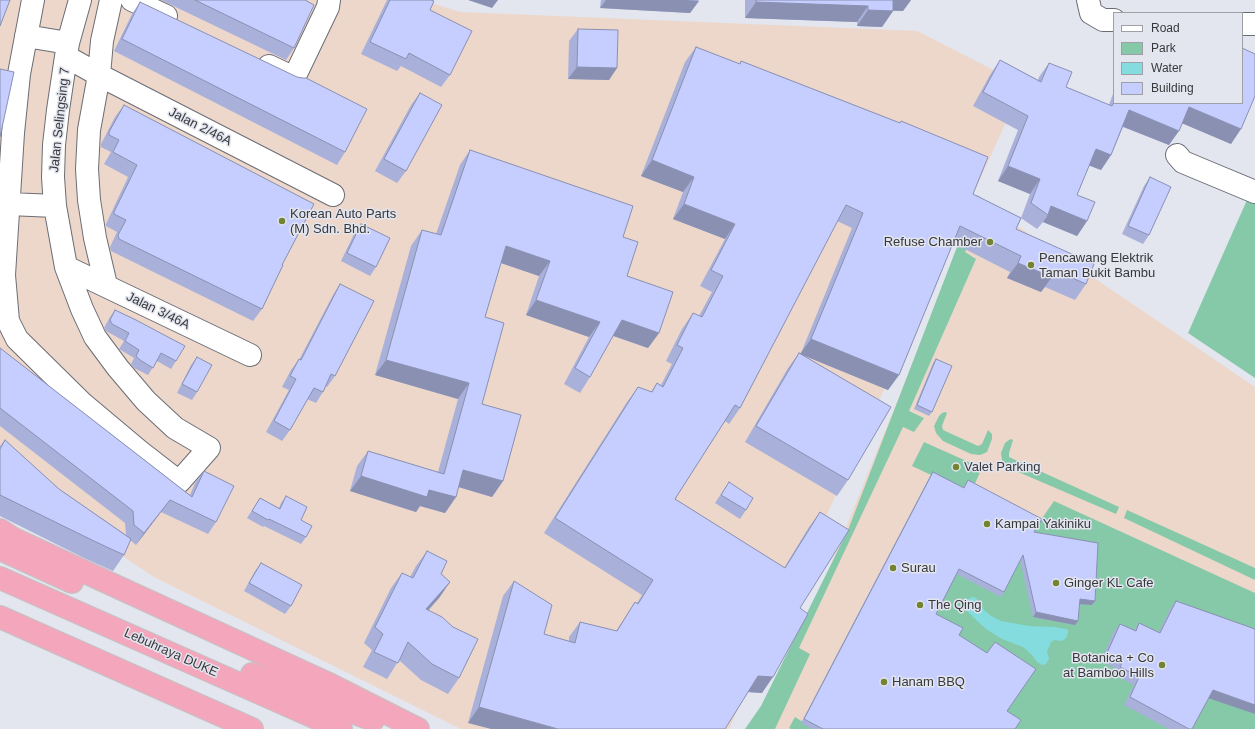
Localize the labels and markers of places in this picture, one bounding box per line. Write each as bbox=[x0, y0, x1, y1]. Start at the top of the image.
place label: Korean Auto Parts (M) Sdn. Bhd. bbox=[290, 206, 396, 237]
marker: Korean Auto Parts (M) Sdn. Bhd. bbox=[277, 216, 287, 226]
place label: Refuse Chamber bbox=[884, 234, 982, 250]
marker: Refuse Chamber bbox=[985, 237, 995, 247]
place label: Pencawang Elektrik Taman Bukit Bambu bbox=[1039, 250, 1155, 281]
marker: Pencawang Elektrik Taman Bukit Bambu bbox=[1026, 260, 1036, 270]
place label: Valet Parking bbox=[964, 459, 1040, 475]
marker: Valet Parking bbox=[951, 462, 961, 472]
place label: Kampai Yakiniku bbox=[995, 516, 1091, 532]
marker: Kampai Yakiniku bbox=[982, 519, 992, 529]
place label: Surau bbox=[901, 560, 936, 576]
marker: Surau bbox=[888, 563, 898, 573]
place label: Ginger KL Cafe bbox=[1064, 575, 1154, 591]
marker: Ginger KL Cafe bbox=[1051, 578, 1061, 588]
place label: The Qing bbox=[928, 597, 981, 613]
marker: The Qing bbox=[915, 600, 925, 610]
place label: Botanica + Co at Bamboo Hills bbox=[1063, 650, 1154, 681]
marker: Botanica + Co at Bamboo Hills bbox=[1157, 660, 1167, 670]
place label: Hanam BBQ bbox=[892, 674, 965, 690]
marker: Hanam BBQ bbox=[879, 677, 889, 687]

